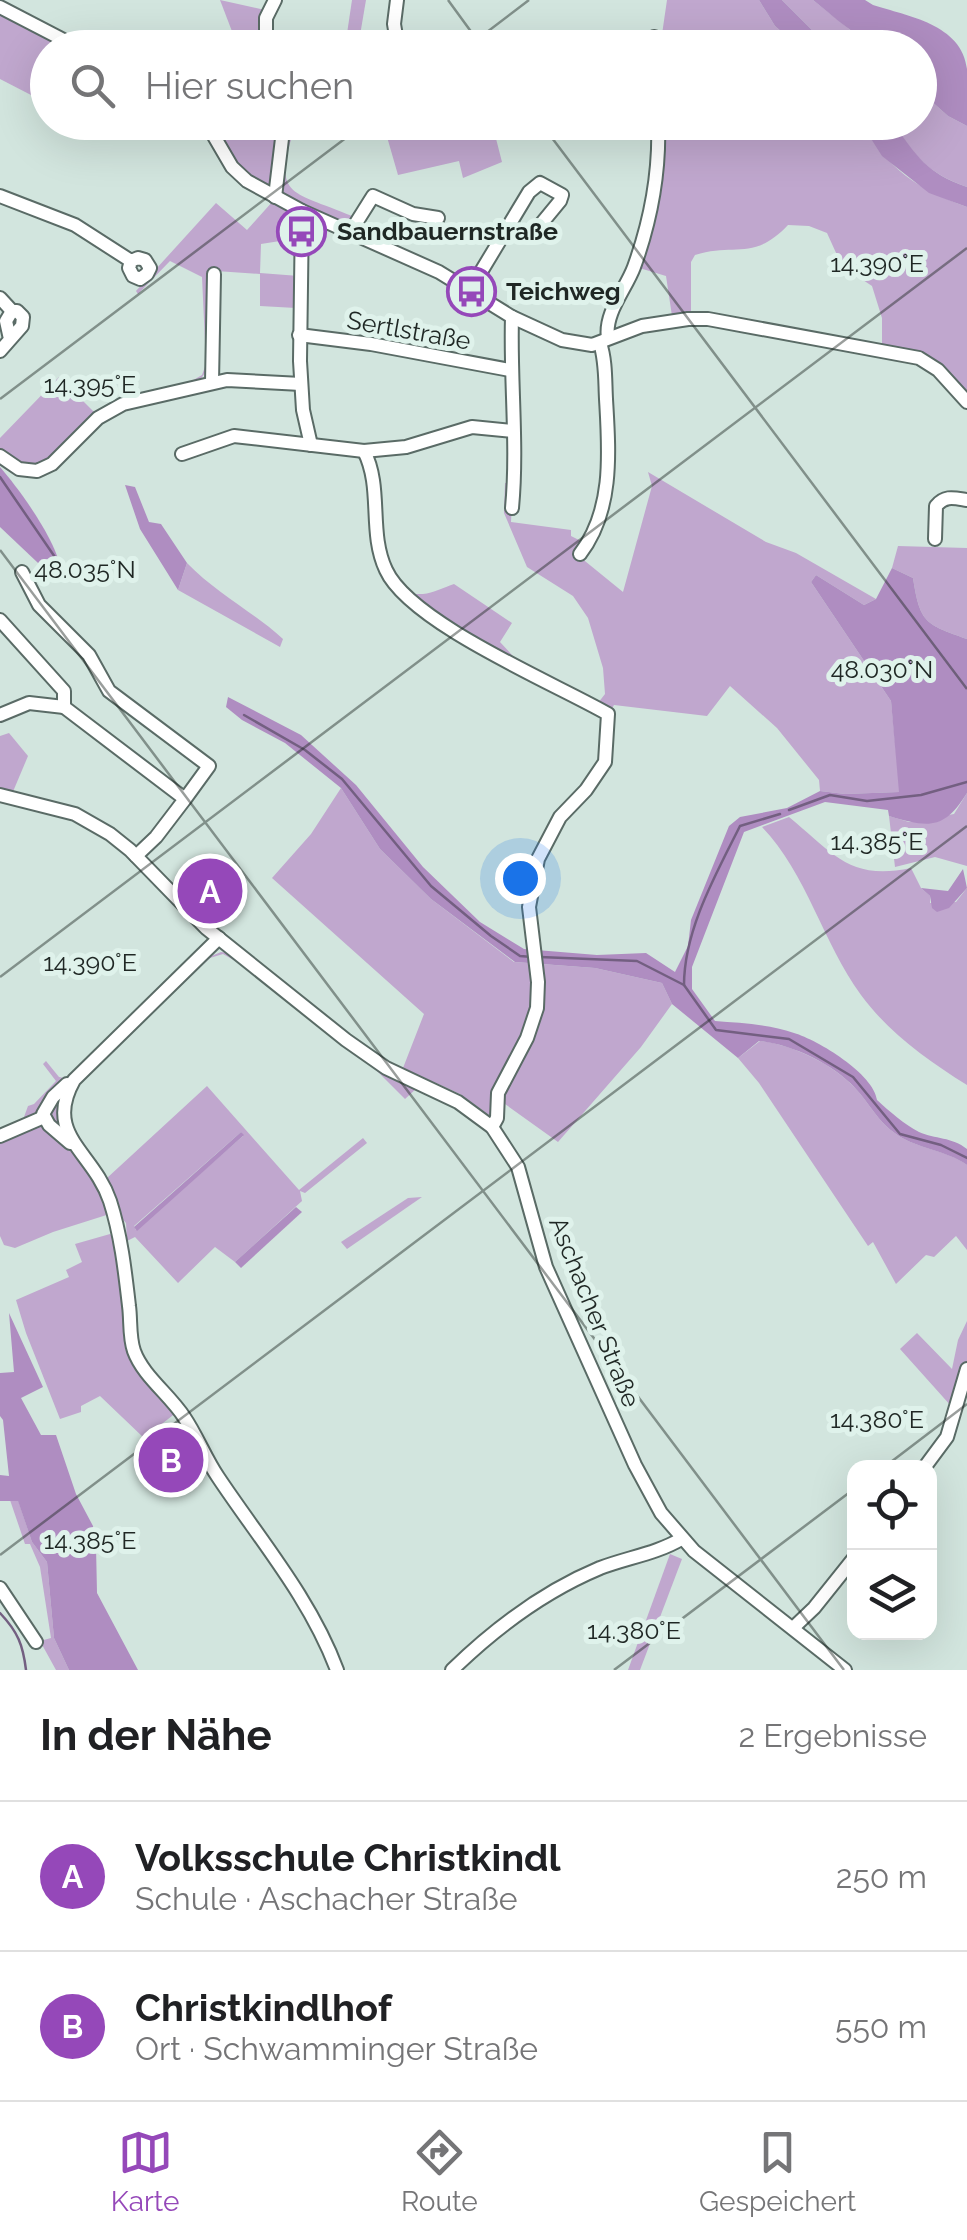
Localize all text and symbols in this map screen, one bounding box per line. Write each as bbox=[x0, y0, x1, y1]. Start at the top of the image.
search box bbox=[30, 30, 937, 140]
icon: search bbox=[65, 58, 120, 113]
text: Hier suchen bbox=[145, 63, 354, 108]
bus stop icon: Sandbauernstraße bbox=[276, 205, 328, 257]
place label: Sandbauernstraße bbox=[337, 216, 558, 246]
text: 14.390°E bbox=[830, 248, 924, 278]
bus stop icon: Teichweg bbox=[445, 265, 497, 317]
place label: Teichweg bbox=[506, 276, 621, 306]
street label: Sertlstraße bbox=[345, 304, 473, 356]
text: 14.395°E bbox=[44, 369, 136, 399]
text: 48.035°N bbox=[34, 554, 136, 584]
text: 48.030°N bbox=[831, 654, 933, 684]
text: 14.385°E bbox=[831, 826, 923, 856]
your location bbox=[495, 853, 546, 904]
pin: A bbox=[178, 854, 242, 928]
text: 14.390°E bbox=[43, 947, 137, 977]
street label: Aschacher Straße bbox=[543, 1213, 647, 1411]
text: 14.380°E bbox=[830, 1404, 924, 1434]
pin: B bbox=[138, 1422, 204, 1498]
map controls bbox=[847, 1460, 937, 1640]
button: locate bbox=[847, 1460, 937, 1550]
text: 14.385°E bbox=[44, 1525, 136, 1555]
button: layers bbox=[847, 1550, 937, 1640]
text: 14.380°E bbox=[587, 1615, 681, 1645]
text: In der Nähe bbox=[40, 1711, 272, 1760]
text: 2 Ergebnisse bbox=[738, 1717, 927, 1754]
text: Volksschule Christkindl bbox=[135, 1835, 561, 1880]
text: A bbox=[62, 1858, 83, 1895]
text: 250 m bbox=[836, 1858, 927, 1895]
text: Schule · Aschacher Straße bbox=[135, 1880, 518, 1917]
text: Christkindlhof bbox=[135, 1985, 392, 2030]
text: B bbox=[62, 2008, 83, 2045]
text: 550 m bbox=[835, 2008, 927, 2045]
text: Ort · Schwamminger Straße bbox=[135, 2030, 538, 2067]
tab: Karte bbox=[111, 2125, 179, 2218]
tab: Route bbox=[401, 2125, 478, 2218]
tab: Gespeichert bbox=[699, 2125, 856, 2218]

